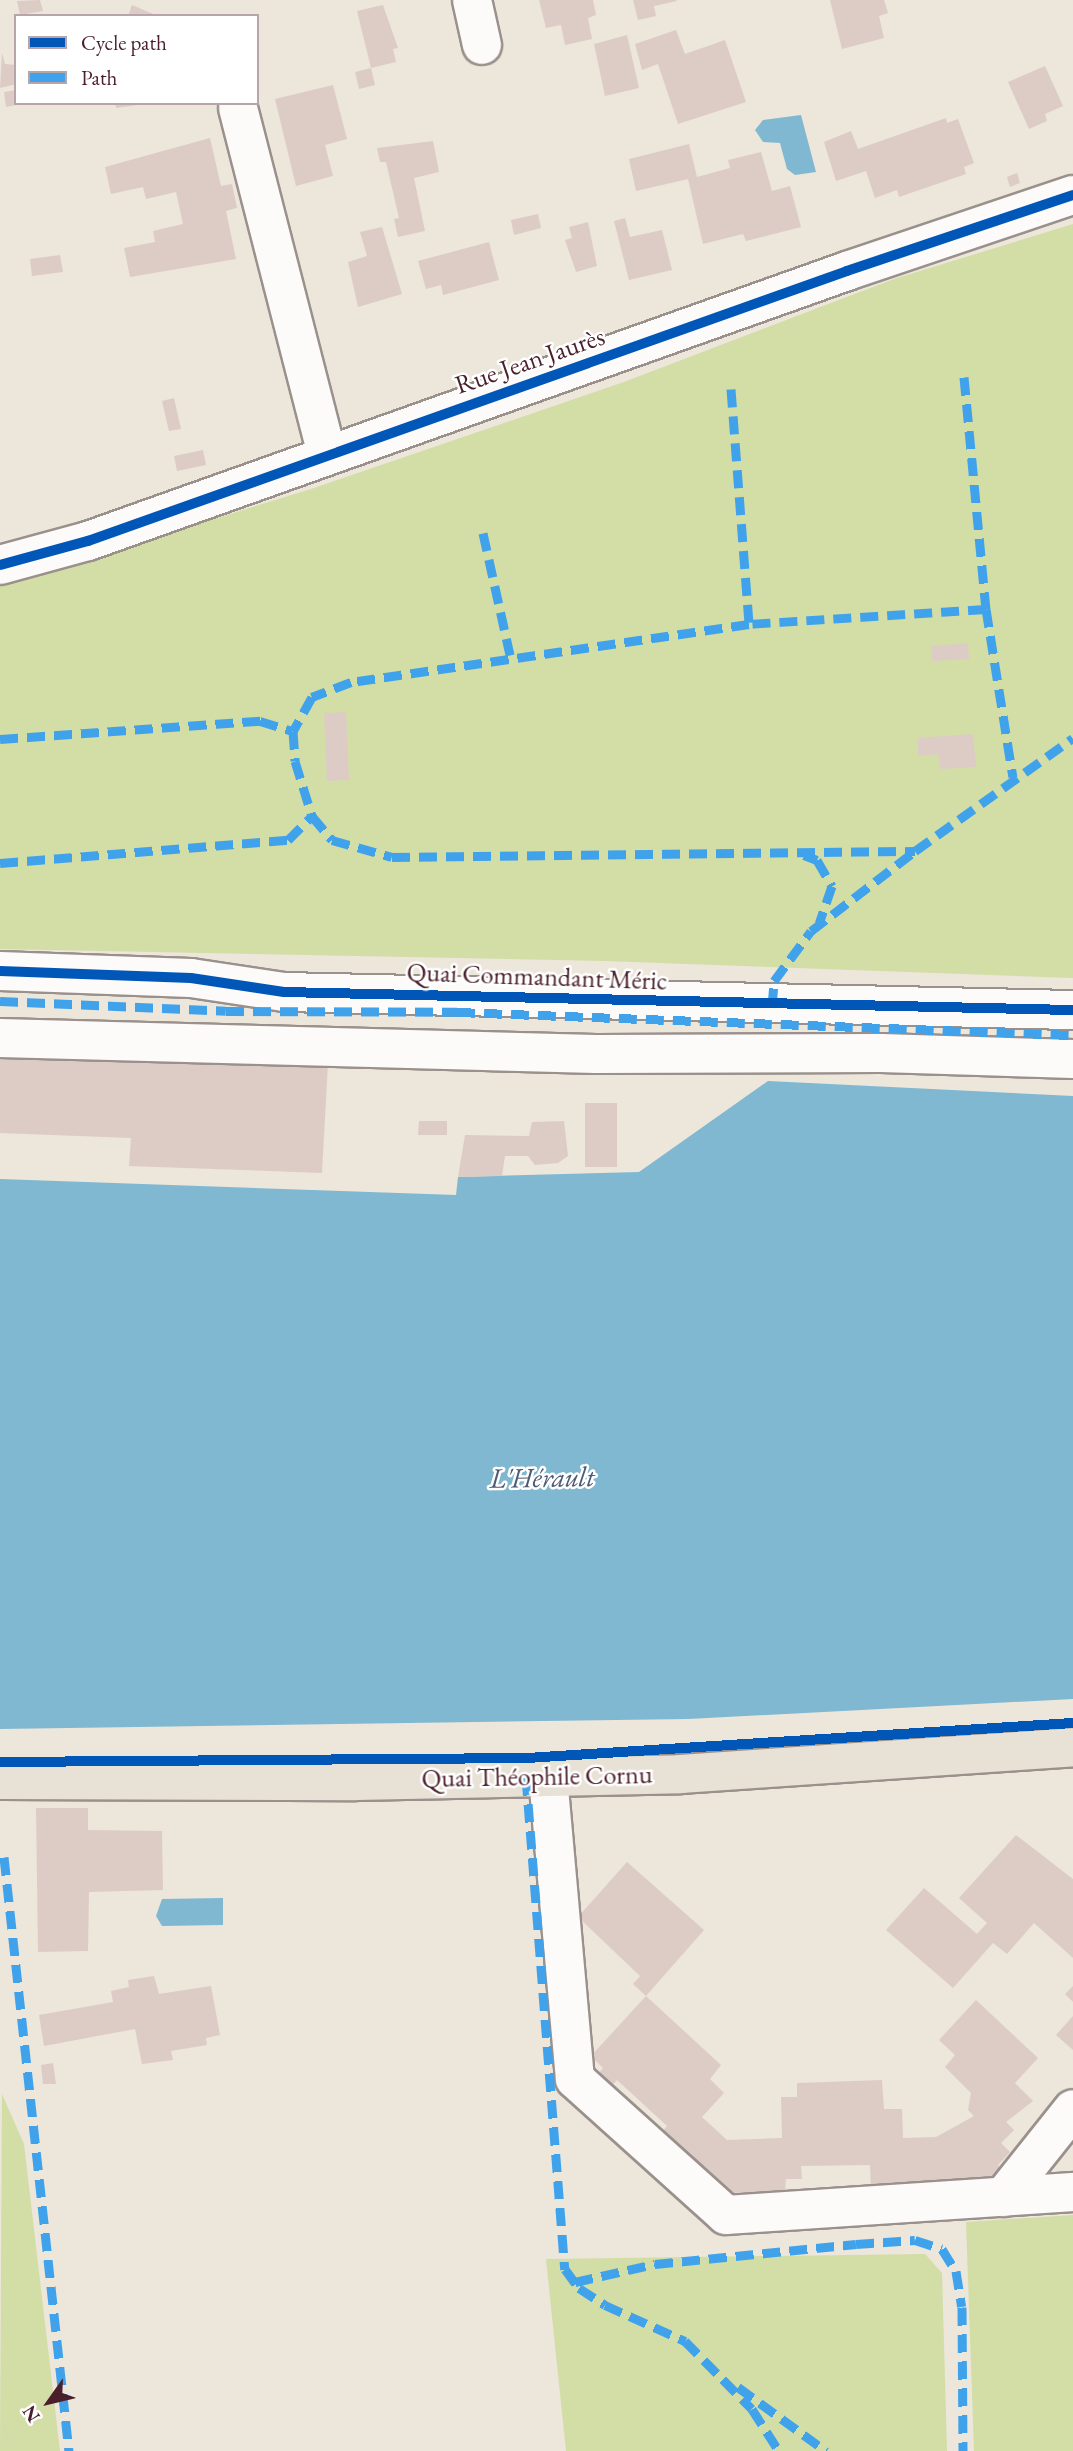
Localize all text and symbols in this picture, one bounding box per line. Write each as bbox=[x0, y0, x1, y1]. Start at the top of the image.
legend bbox=[14, 14, 259, 105]
text: Cycle path bbox=[81, 29, 167, 56]
text: Path bbox=[81, 64, 117, 91]
street label: Rue Jean Jaurès bbox=[451, 321, 609, 401]
street label: Quai Commandant Méric bbox=[406, 957, 668, 997]
water label: L'Hérault bbox=[489, 1459, 595, 1495]
street label: Quai Théophile Cornu bbox=[421, 1759, 653, 1795]
north arrow bbox=[14, 2367, 84, 2437]
text: N bbox=[17, 2401, 46, 2427]

